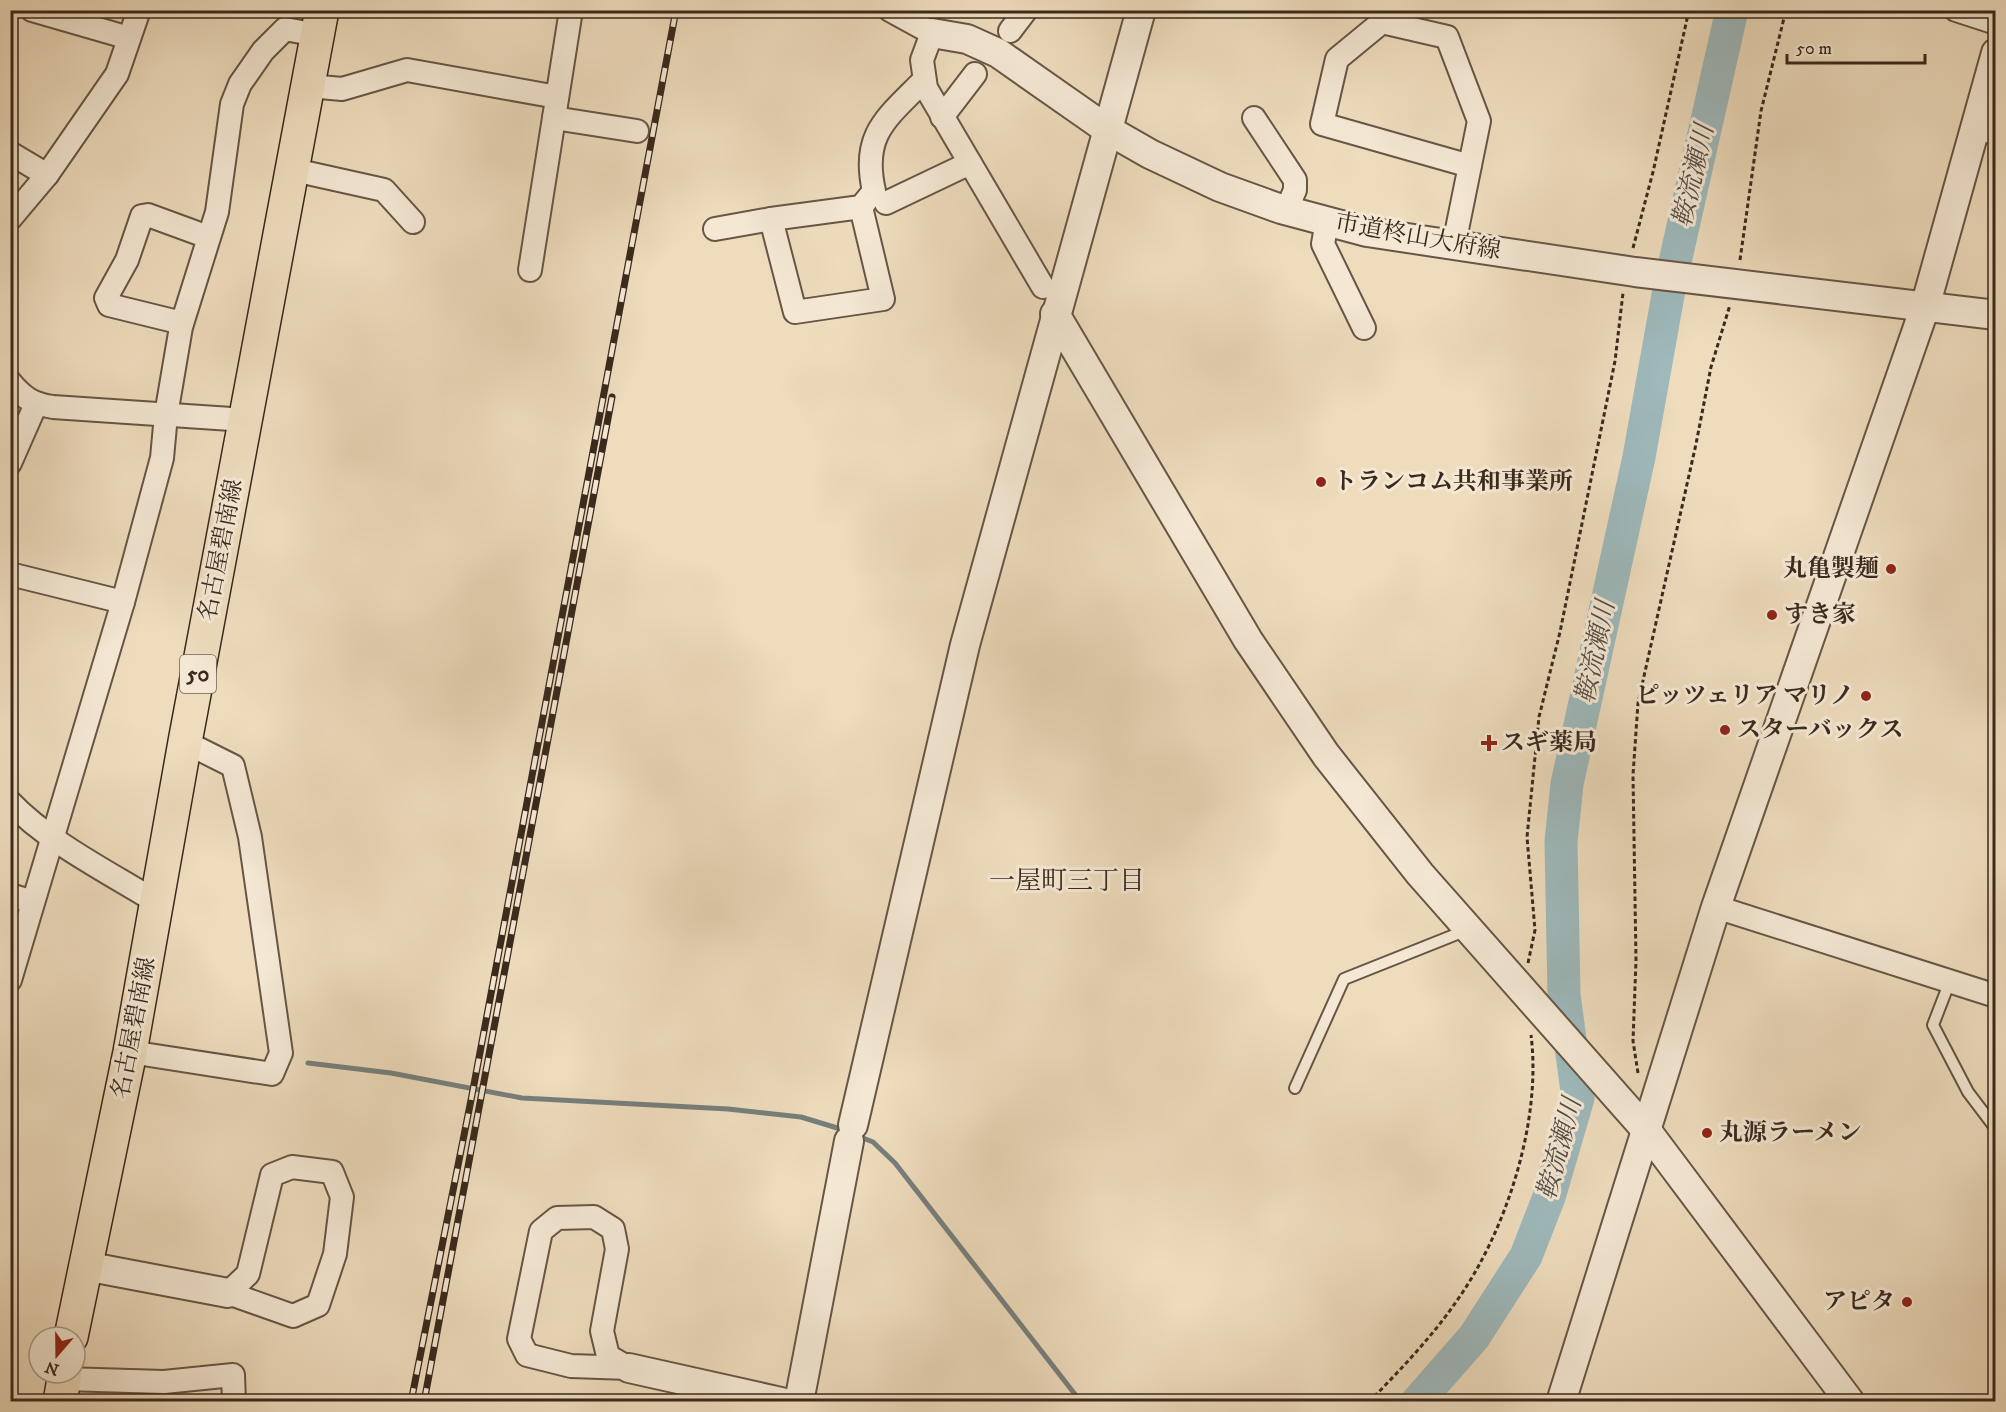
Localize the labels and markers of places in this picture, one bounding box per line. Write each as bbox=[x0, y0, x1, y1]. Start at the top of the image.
place label: トランコム共和事業所 bbox=[1333, 467, 1573, 497]
marker: トランコム共和事業所 bbox=[1314, 475, 1328, 489]
place label: 丸亀製麺 bbox=[1783, 554, 1879, 584]
marker: 丸亀製麺 bbox=[1884, 562, 1898, 576]
place label: すき家 bbox=[1784, 600, 1856, 630]
marker: すき家 bbox=[1765, 608, 1779, 622]
place label: ピッツェリア マリノ bbox=[1636, 681, 1854, 711]
marker: ピッツェリア マリノ bbox=[1859, 689, 1873, 703]
place label: スターバックス bbox=[1737, 715, 1904, 745]
marker: スターバックス bbox=[1718, 723, 1732, 737]
place label: スギ薬局 bbox=[1501, 728, 1597, 758]
marker: スギ薬局 bbox=[1482, 736, 1496, 750]
place label: 丸源ラーメン bbox=[1719, 1118, 1862, 1148]
marker: 丸源ラーメン bbox=[1700, 1126, 1714, 1140]
place label: アピタ bbox=[1823, 1287, 1895, 1317]
marker: アピタ bbox=[1900, 1295, 1914, 1309]

